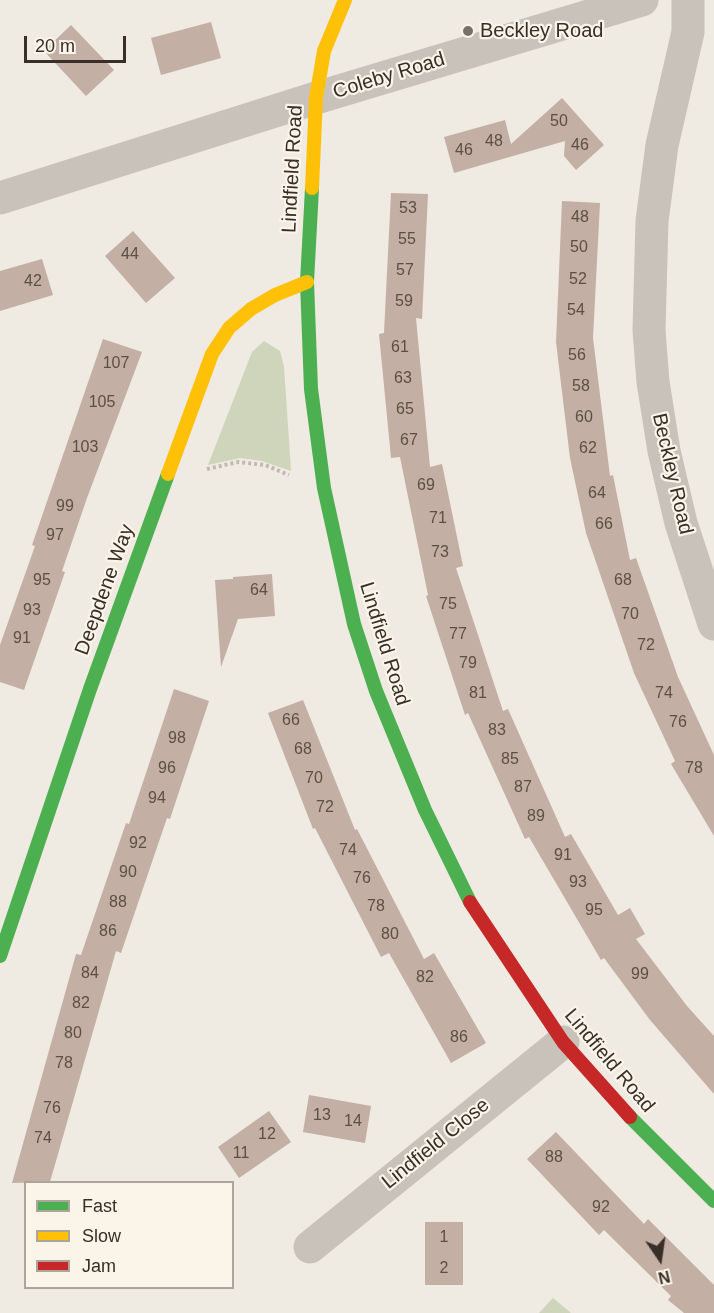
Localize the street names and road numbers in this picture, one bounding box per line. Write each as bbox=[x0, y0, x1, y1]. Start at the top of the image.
street label: Coleby Road bbox=[330, 48, 448, 104]
street label: Lindfield Road bbox=[278, 105, 308, 233]
street label: Beckley Road bbox=[646, 411, 698, 537]
street label: Deepdene Way bbox=[70, 521, 140, 659]
street label: Lindfield Road bbox=[354, 579, 414, 709]
street label: Lindfield Road bbox=[559, 1004, 659, 1118]
street label: Lindfield Close bbox=[377, 1093, 495, 1195]

